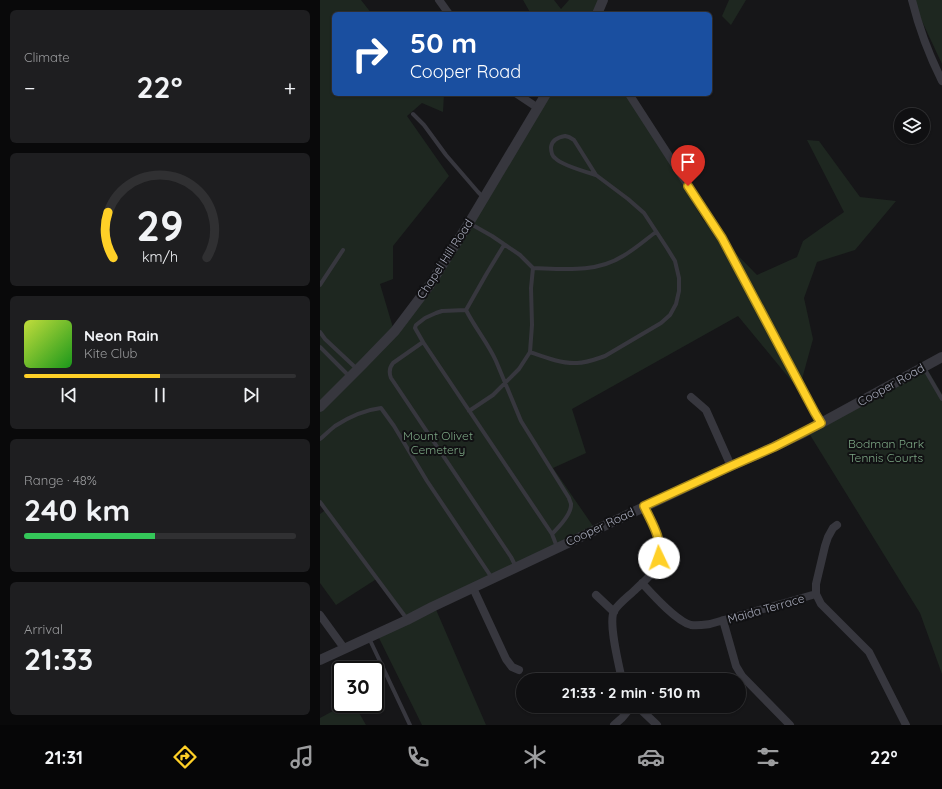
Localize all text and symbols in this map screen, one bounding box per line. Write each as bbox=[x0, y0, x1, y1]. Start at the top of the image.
text: 50 m bbox=[410, 25, 477, 60]
icon: right bbox=[344, 28, 396, 80]
text: Climate bbox=[24, 49, 70, 65]
text: Cooper Road bbox=[410, 60, 521, 83]
text: 22° bbox=[137, 68, 182, 106]
text: − bbox=[24, 74, 35, 102]
text: + bbox=[284, 74, 296, 102]
map controls bbox=[894, 108, 930, 144]
button: layers bbox=[894, 108, 930, 144]
pin bbox=[671, 145, 705, 186]
icon: arrive bbox=[677, 151, 699, 173]
text: 29 bbox=[136, 198, 184, 250]
street label: Chapel Hill Road bbox=[413, 216, 476, 301]
text: km/h bbox=[142, 247, 178, 265]
text: Neon Rain bbox=[84, 326, 159, 345]
text: Kite Club bbox=[84, 345, 137, 361]
street label: Cooper Road bbox=[855, 360, 927, 409]
icon: previous bbox=[58, 384, 80, 406]
icon: pause bbox=[149, 384, 171, 406]
icon: next bbox=[240, 384, 262, 406]
park label: Mount Olivet Cemetery bbox=[403, 428, 473, 457]
park label: Bodman Park Tennis Courts bbox=[848, 436, 924, 465]
text: Range · 48% bbox=[24, 472, 97, 488]
text: 240 km bbox=[24, 491, 130, 529]
street label: Cooper Road bbox=[563, 504, 637, 549]
position arrow bbox=[638, 537, 680, 579]
street label: Maida Terrace bbox=[726, 590, 806, 627]
text: Arrival bbox=[24, 621, 63, 637]
text: 21:33 bbox=[24, 640, 93, 678]
speed limit sign: 30 bbox=[332, 661, 384, 713]
text: 21:33 · 2 min · 510 m bbox=[562, 683, 700, 702]
icon: directions bbox=[171, 743, 199, 771]
icon: music bbox=[288, 743, 316, 771]
icon: phone bbox=[404, 743, 432, 771]
icon: climate bbox=[521, 743, 549, 771]
icon: car bbox=[637, 743, 665, 771]
icon: filters bbox=[754, 743, 782, 771]
text: 21:31 bbox=[44, 746, 83, 769]
text: 22° bbox=[870, 746, 898, 769]

